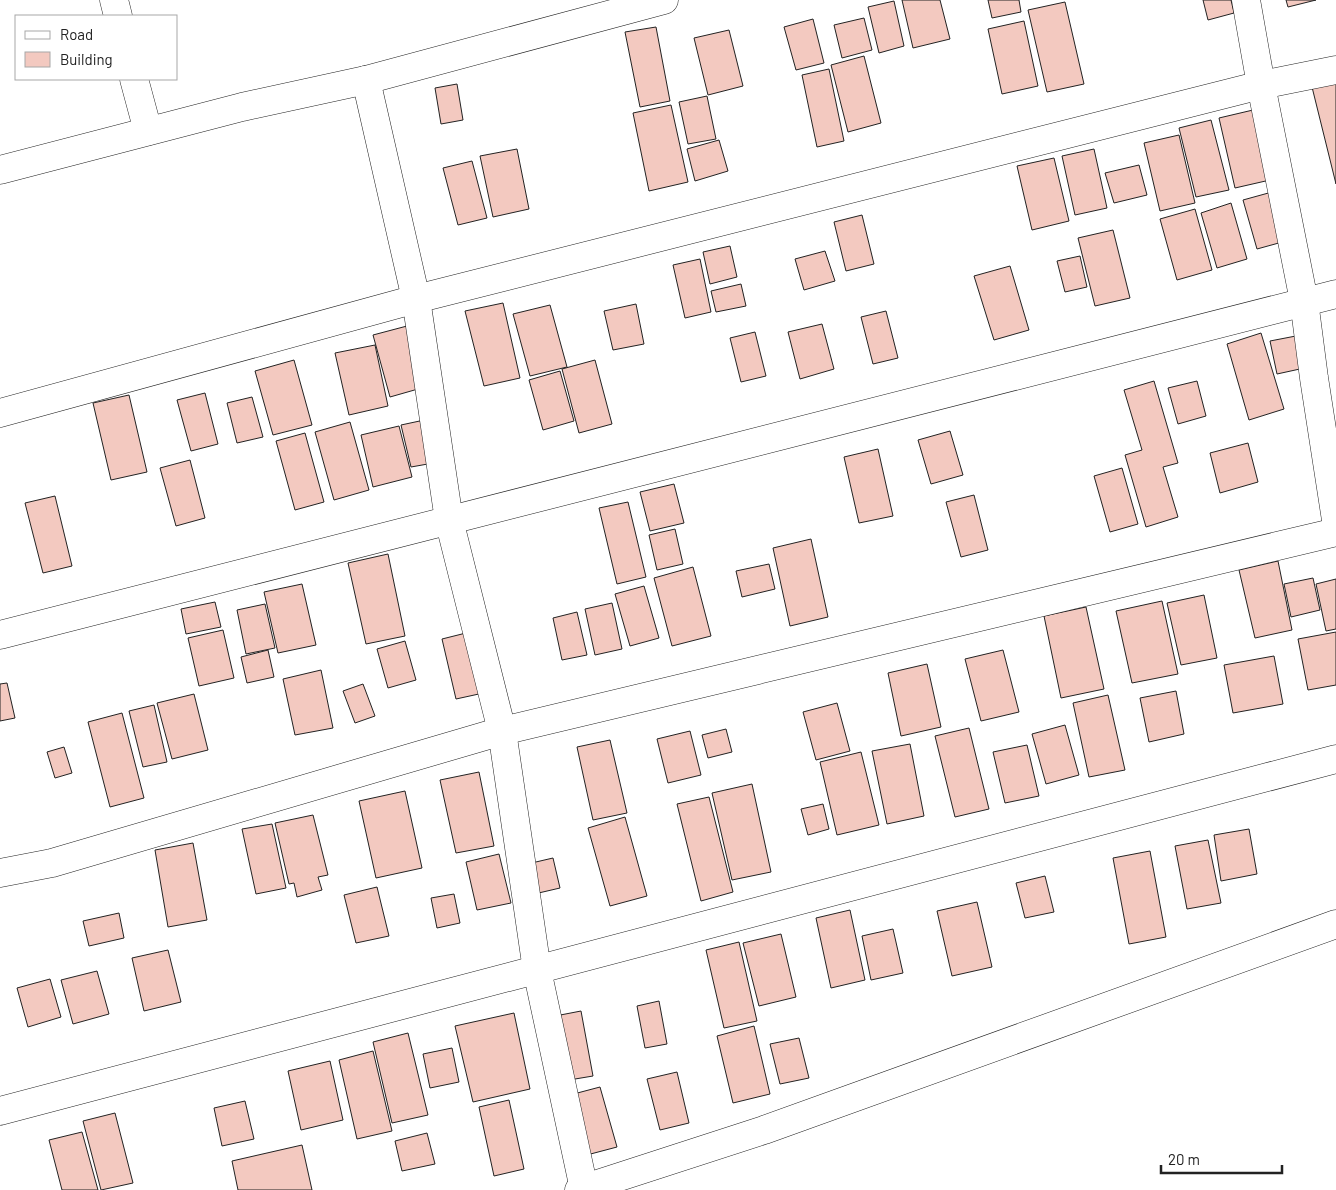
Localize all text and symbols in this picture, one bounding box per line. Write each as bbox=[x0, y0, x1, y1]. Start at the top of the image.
legend bbox=[15, 15, 178, 80]
text: Road bbox=[60, 25, 93, 43]
text: Building bbox=[60, 50, 113, 68]
scale bar bbox=[1161, 1142, 1282, 1174]
text: 20 m bbox=[1168, 1150, 1200, 1168]

